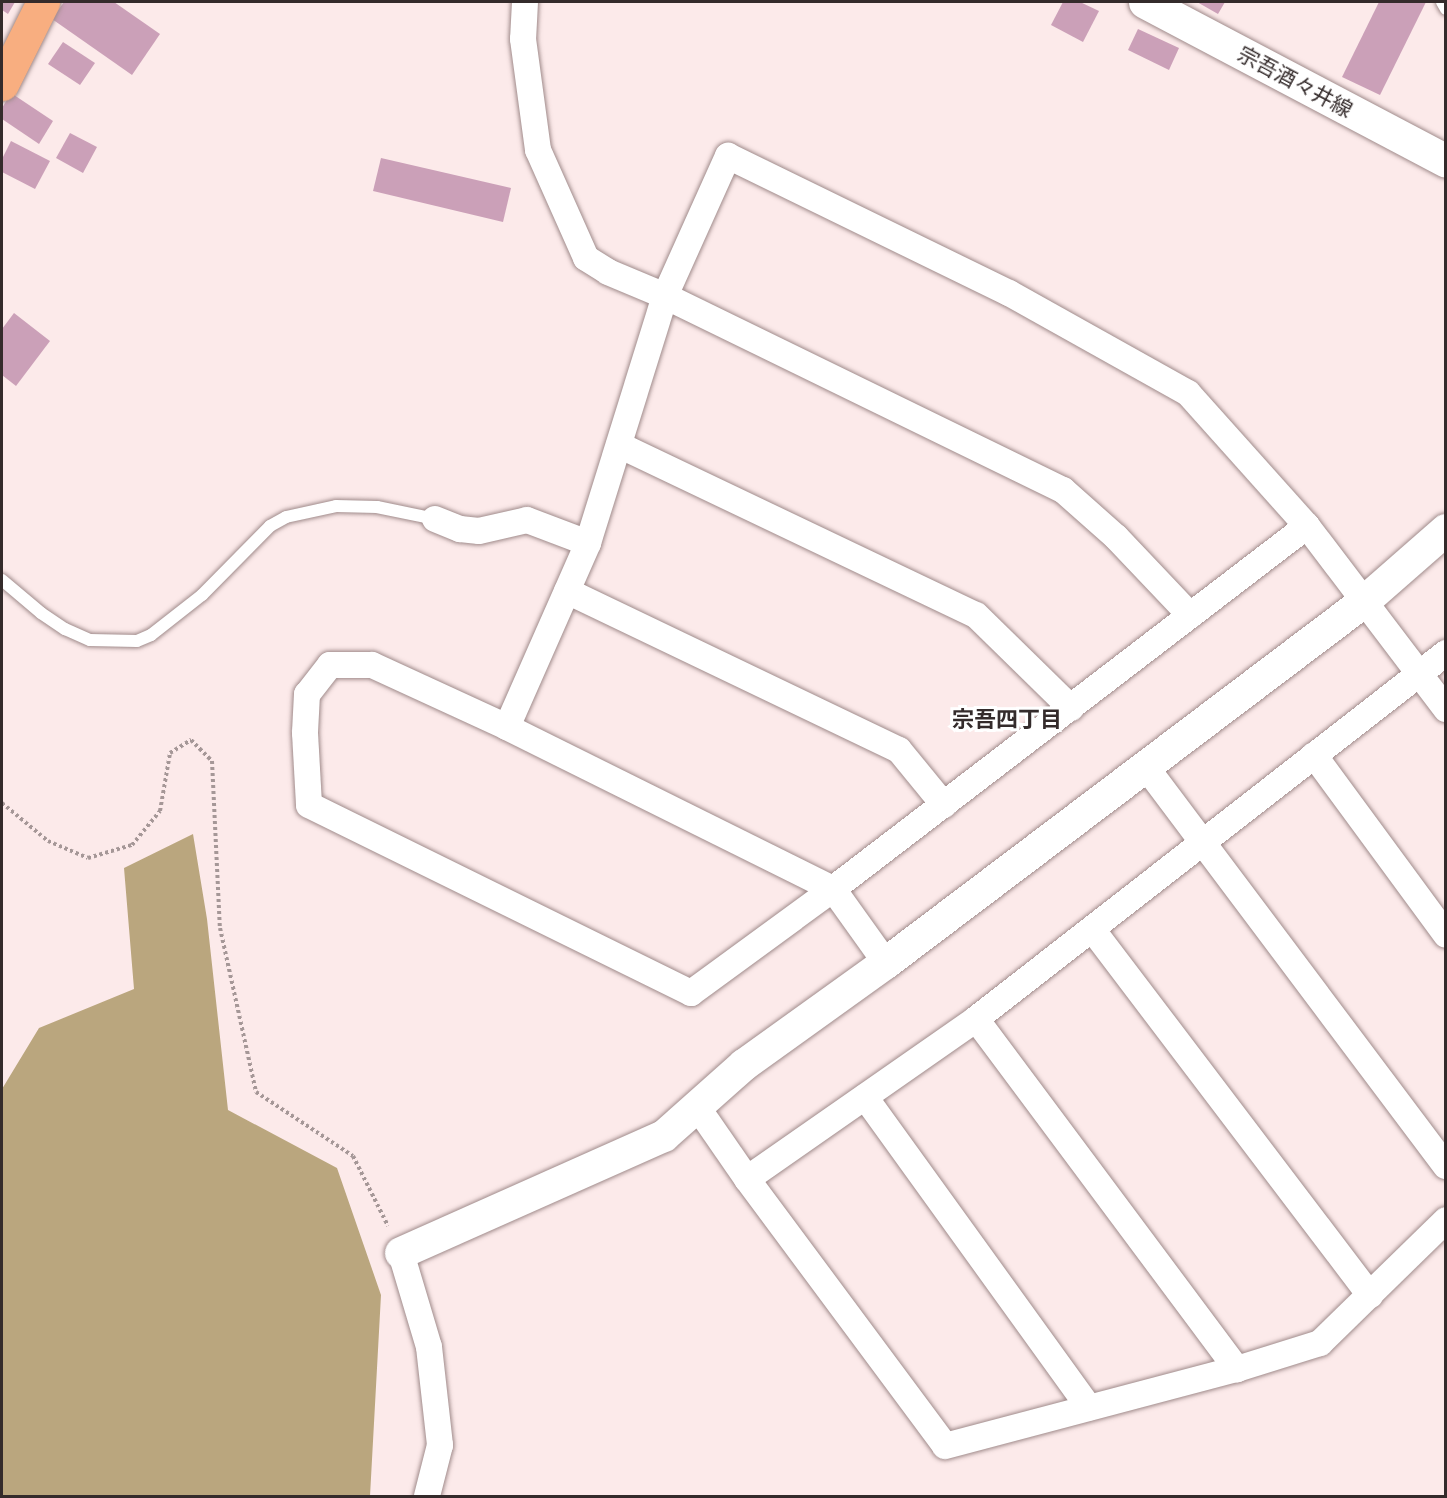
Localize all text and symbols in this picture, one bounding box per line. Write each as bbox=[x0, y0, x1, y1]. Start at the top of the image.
street label: 宗吾酒々井線 bbox=[1233, 41, 1357, 123]
district label: 宗吾四丁目 bbox=[952, 707, 1062, 733]

